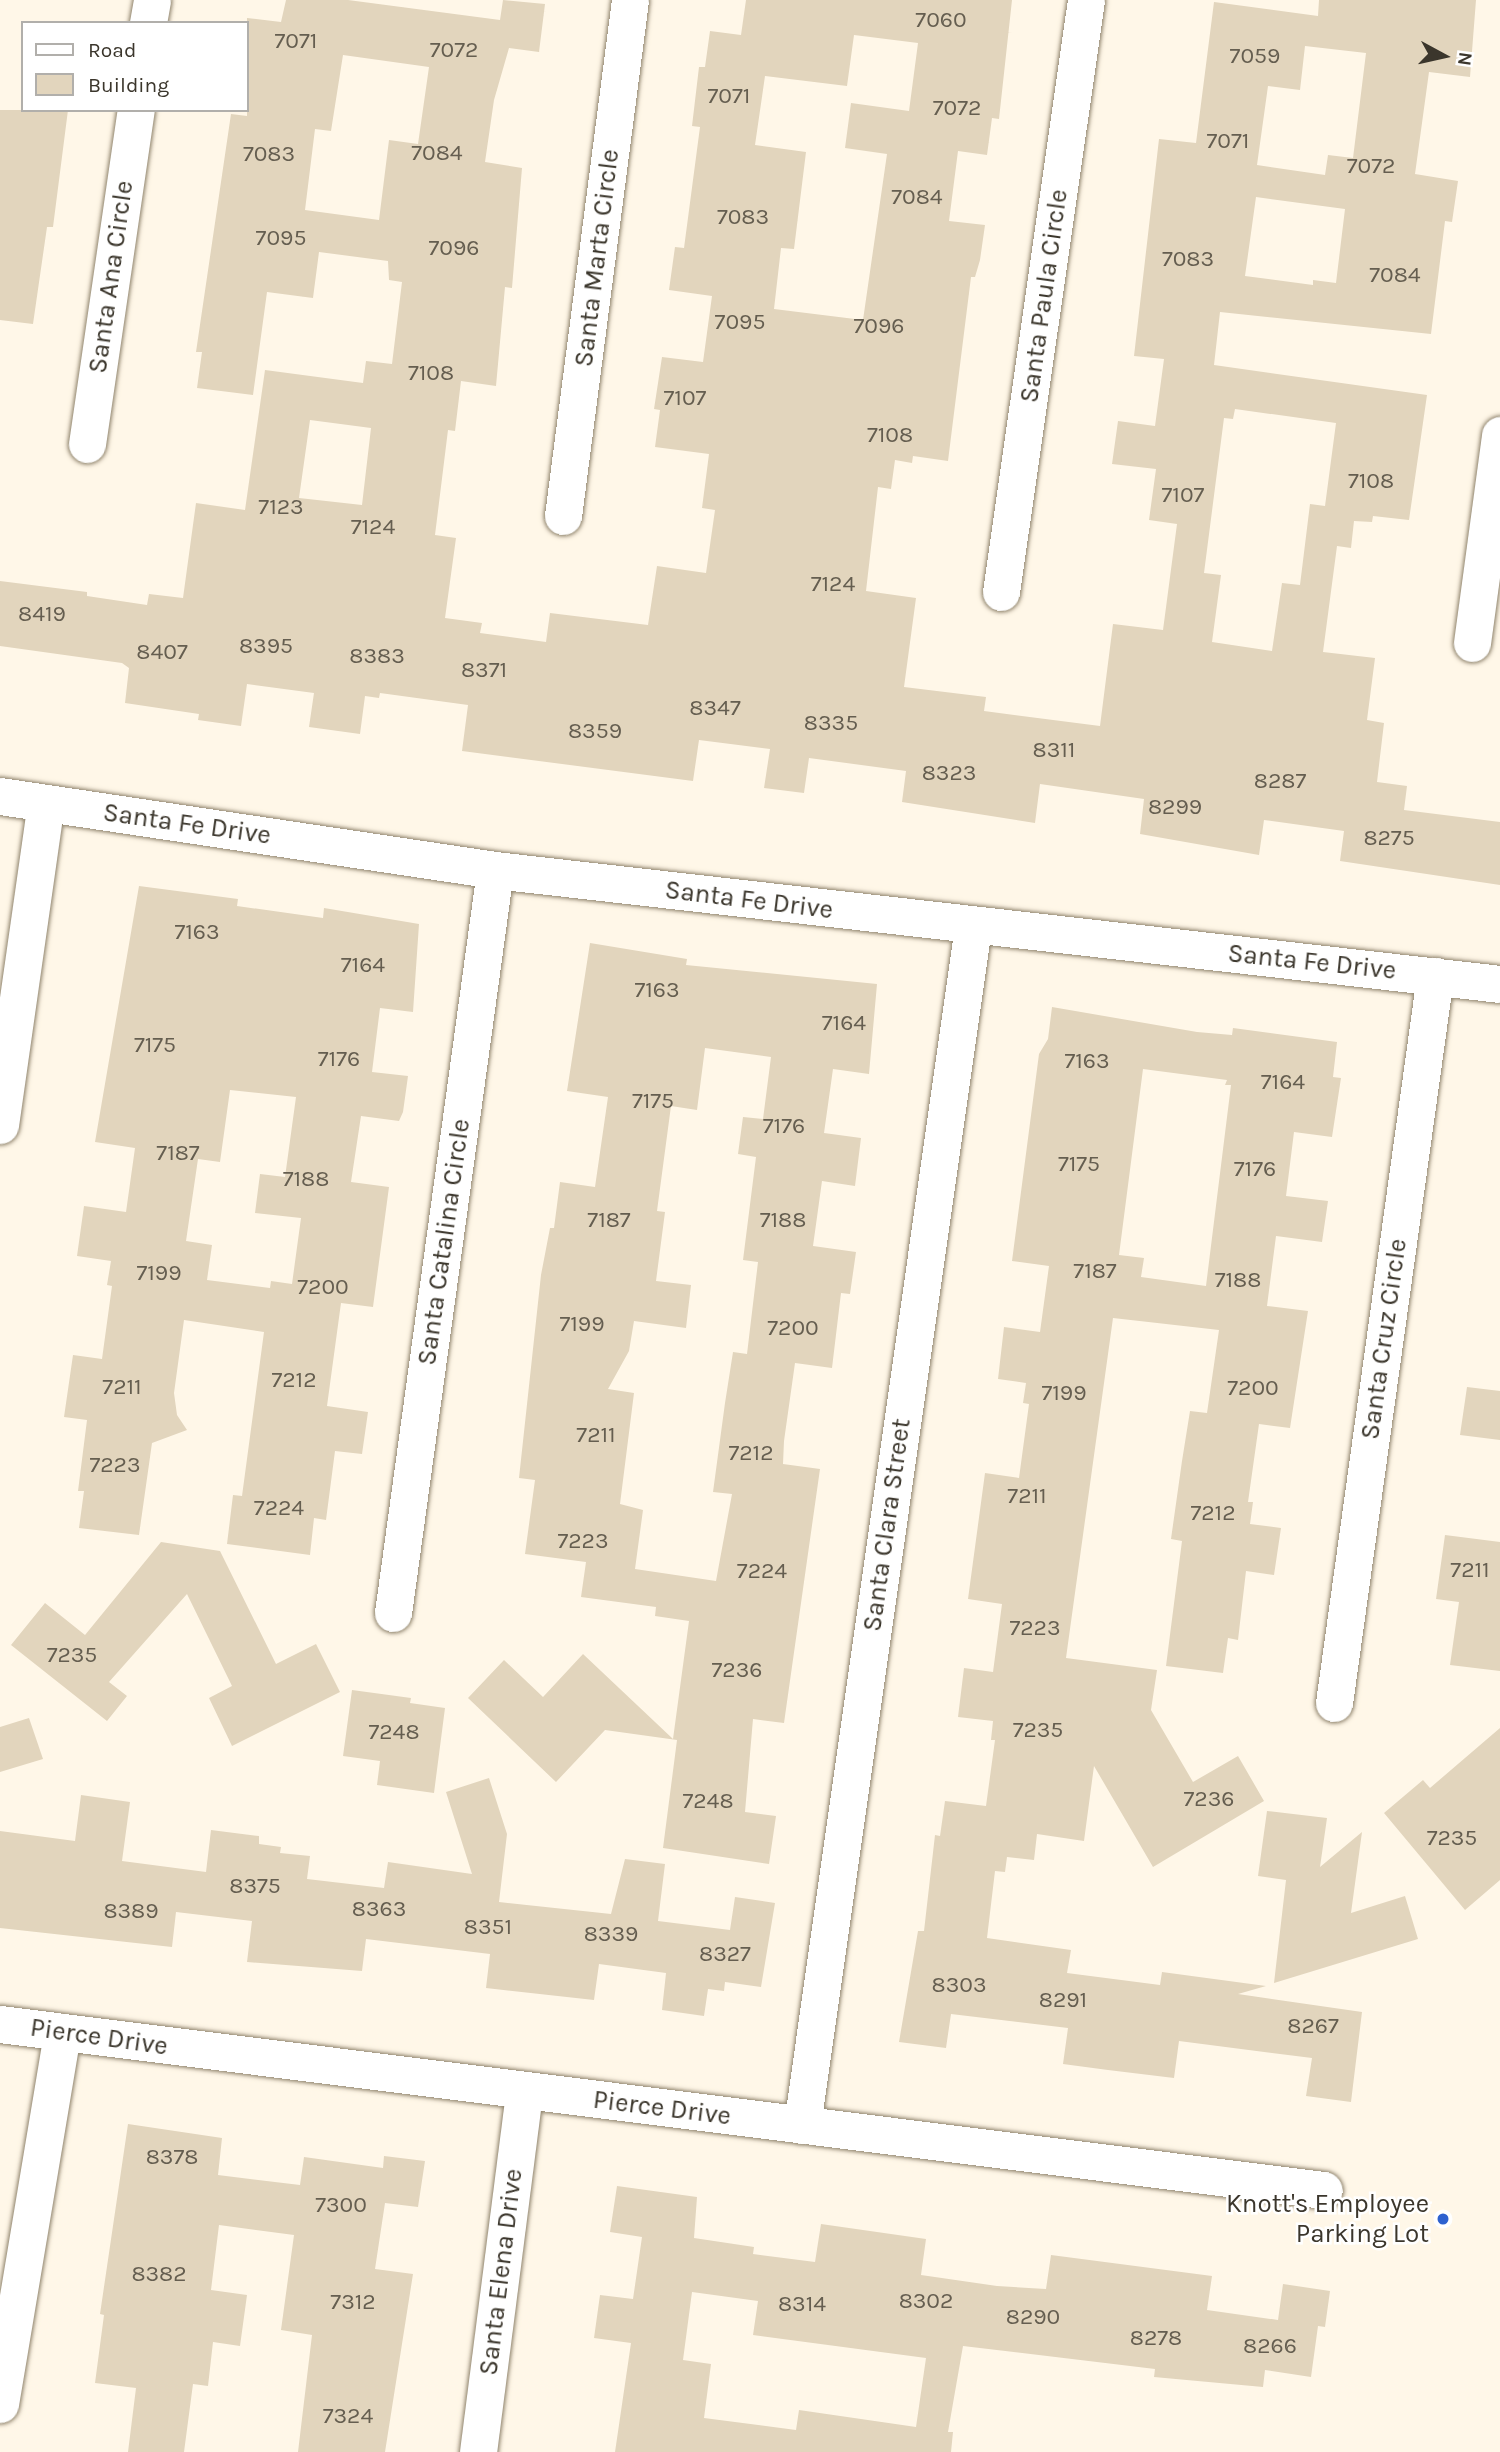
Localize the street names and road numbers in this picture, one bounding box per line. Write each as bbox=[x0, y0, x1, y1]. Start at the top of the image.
street label: Santa Marta Circle bbox=[568, 147, 626, 369]
street label: Santa Ana Circle bbox=[82, 179, 140, 375]
street label: Santa Paula Circle bbox=[1014, 187, 1074, 405]
street label: Santa Fe Drive bbox=[101, 797, 273, 851]
street label: Santa Fe Drive bbox=[663, 874, 835, 926]
street label: Santa Fe Drive bbox=[1226, 938, 1398, 986]
street label: Santa Catalina Circle bbox=[411, 1117, 477, 1367]
street label: Santa Cruz Circle bbox=[1354, 1236, 1414, 1442]
street label: Santa Clara Street bbox=[857, 1416, 917, 1634]
street label: Pierce Drive bbox=[28, 2012, 170, 2062]
street label: Pierce Drive bbox=[591, 2084, 733, 2132]
street label: Santa Elena Drive bbox=[473, 2167, 529, 2377]

